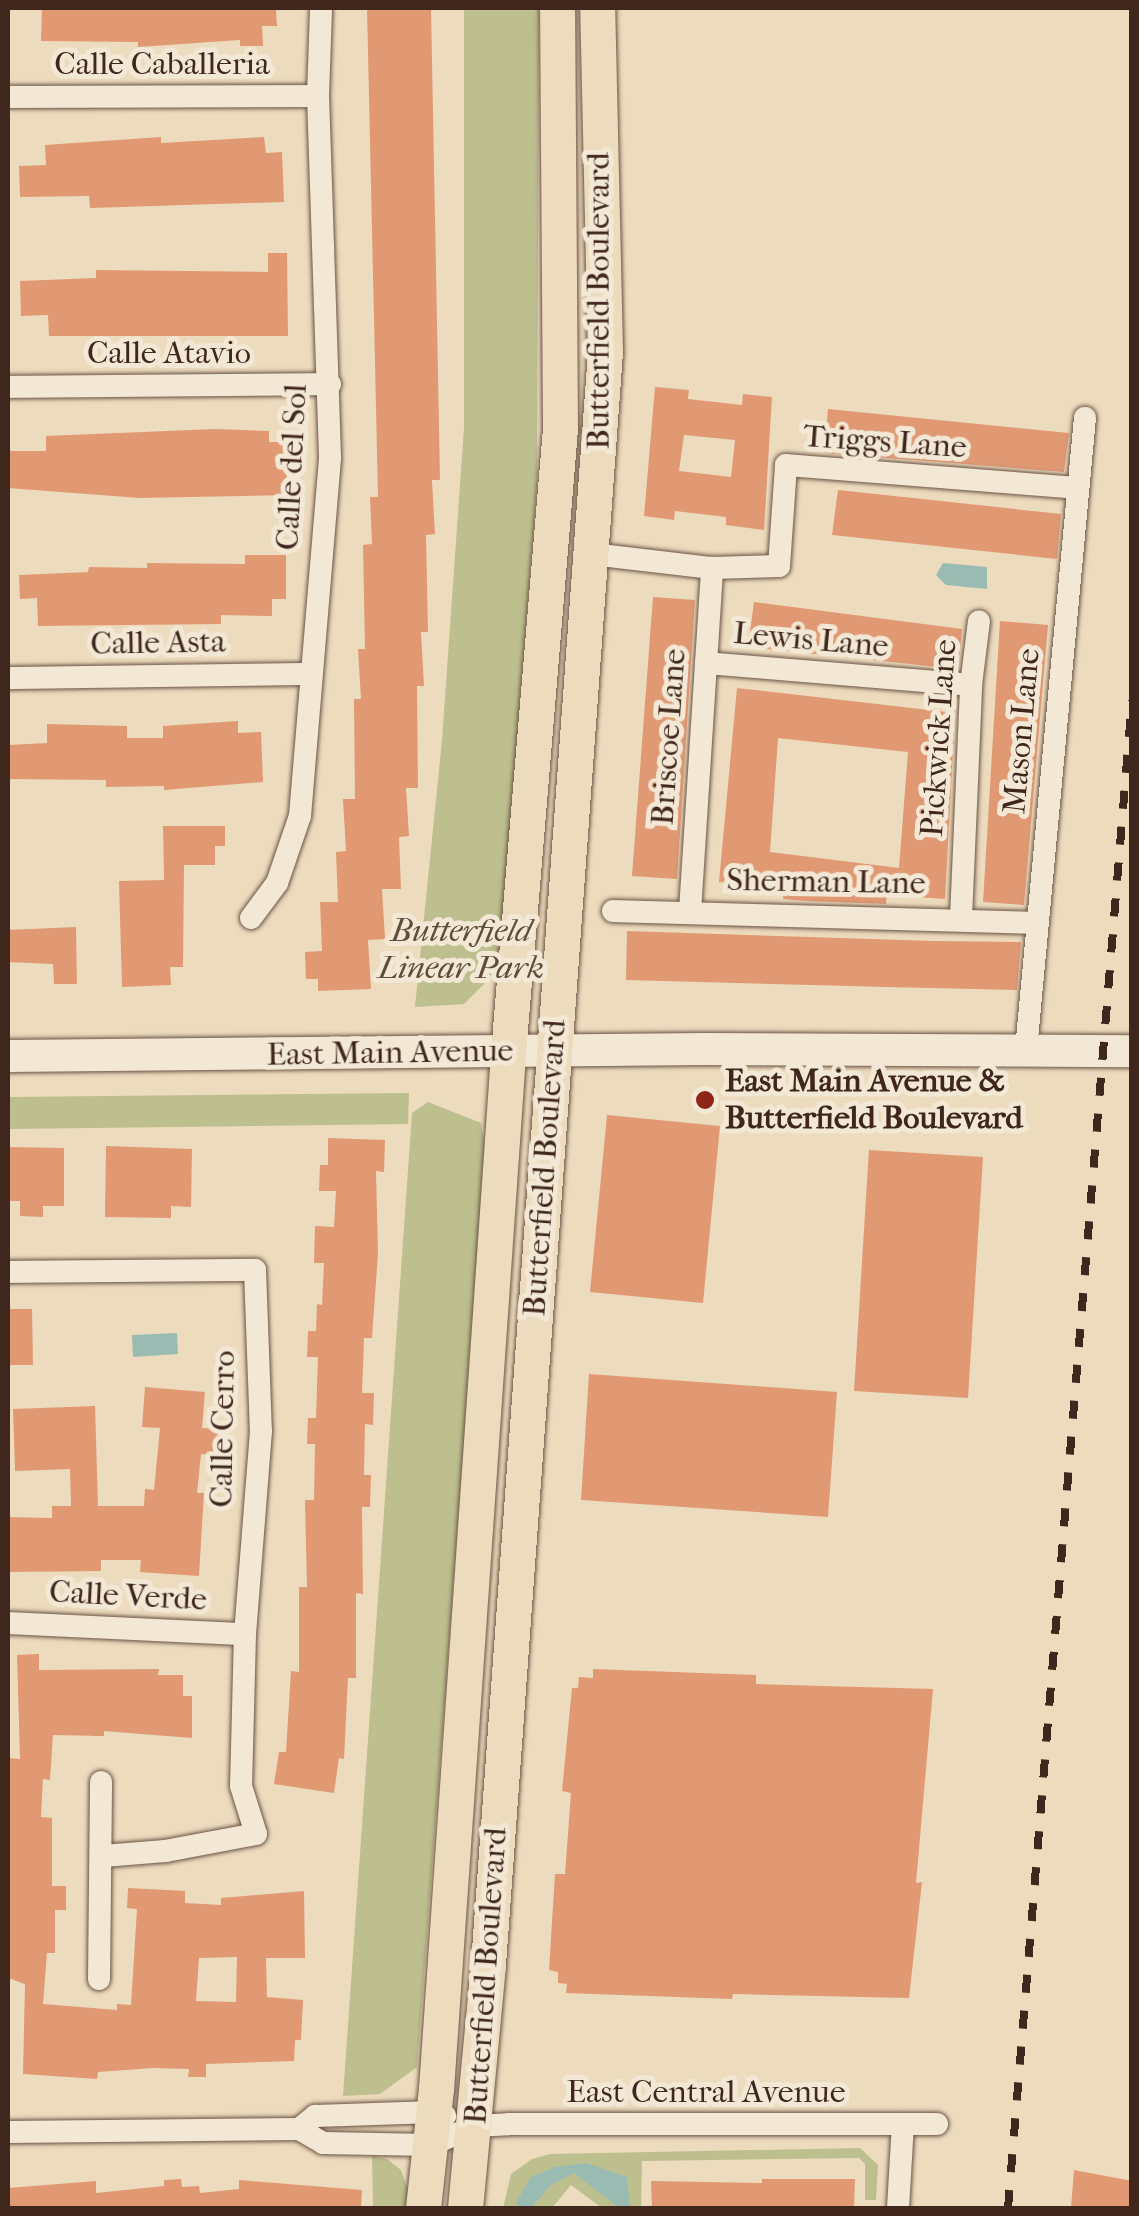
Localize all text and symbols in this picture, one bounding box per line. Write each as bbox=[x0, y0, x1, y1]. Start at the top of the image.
street label: Calle Caballeria bbox=[54, 45, 270, 83]
street label: Butterfield Boulevard bbox=[580, 152, 618, 450]
street label: Calle Atavio bbox=[87, 334, 251, 372]
street label: Calle del Sol bbox=[268, 383, 316, 551]
street label: Triggs Lane bbox=[802, 417, 968, 467]
street label: Lewis Lane bbox=[732, 614, 890, 666]
street label: Calle Asta bbox=[90, 623, 226, 663]
street label: Pickwick Lane bbox=[913, 638, 965, 838]
street label: Briscoe Lane bbox=[644, 647, 694, 827]
street label: Mason Lane bbox=[996, 647, 1048, 815]
street label: Sherman Lane bbox=[726, 861, 926, 903]
park label: Butterfield Linear Park bbox=[378, 913, 544, 988]
street label: Butterfield Boulevard bbox=[515, 1018, 575, 1318]
street label: East Main Avenue bbox=[266, 1032, 514, 1074]
place label: East Main Avenue & Butterfield Boulevard bbox=[725, 1063, 1023, 1138]
marker: East Main Avenue & Butterfield Boulevard bbox=[694, 1089, 716, 1111]
street label: Calle Cerro bbox=[202, 1350, 244, 1508]
street label: Calle Verde bbox=[48, 1573, 208, 1619]
street label: Butterfield Boulevard bbox=[456, 1826, 516, 2126]
street label: East Central Avenue bbox=[567, 2073, 845, 2111]

